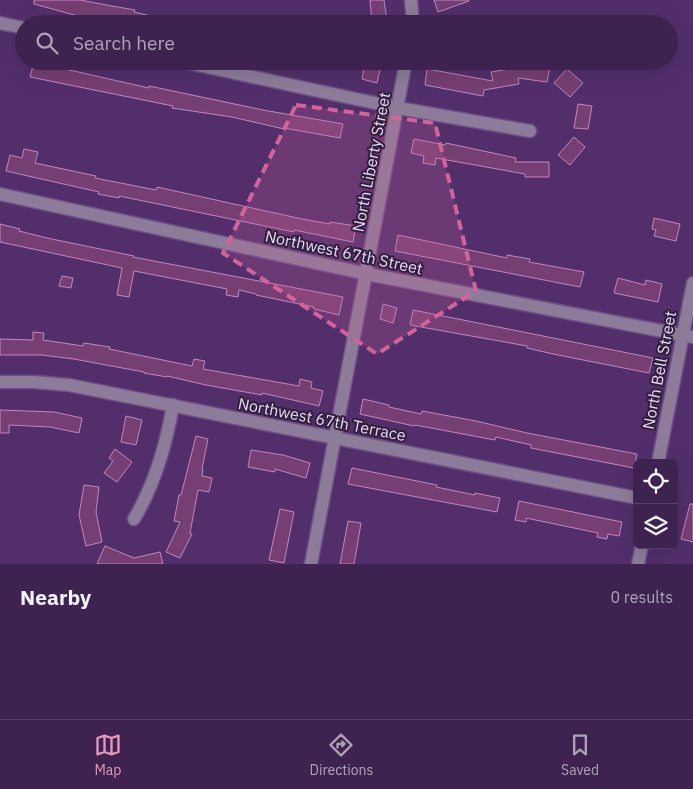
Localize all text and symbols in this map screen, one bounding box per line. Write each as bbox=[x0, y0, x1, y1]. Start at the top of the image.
search box bbox=[15, 15, 678, 70]
icon: search bbox=[33, 29, 61, 57]
text: Search here bbox=[73, 31, 175, 55]
street label: North Liberty Street bbox=[348, 90, 394, 234]
street label: Northwest 67th Street bbox=[263, 226, 425, 278]
street label: North Bell Street bbox=[638, 309, 680, 431]
street label: Northwest 67th Terrace bbox=[236, 393, 408, 445]
map controls bbox=[633, 459, 678, 549]
button: locate bbox=[633, 459, 678, 504]
button: layers bbox=[633, 504, 678, 549]
text: Nearby bbox=[20, 583, 91, 611]
text: 0 results bbox=[610, 587, 673, 607]
tab: Map bbox=[94, 731, 122, 779]
tab: Directions bbox=[310, 731, 373, 779]
tab: Saved bbox=[561, 731, 599, 779]

